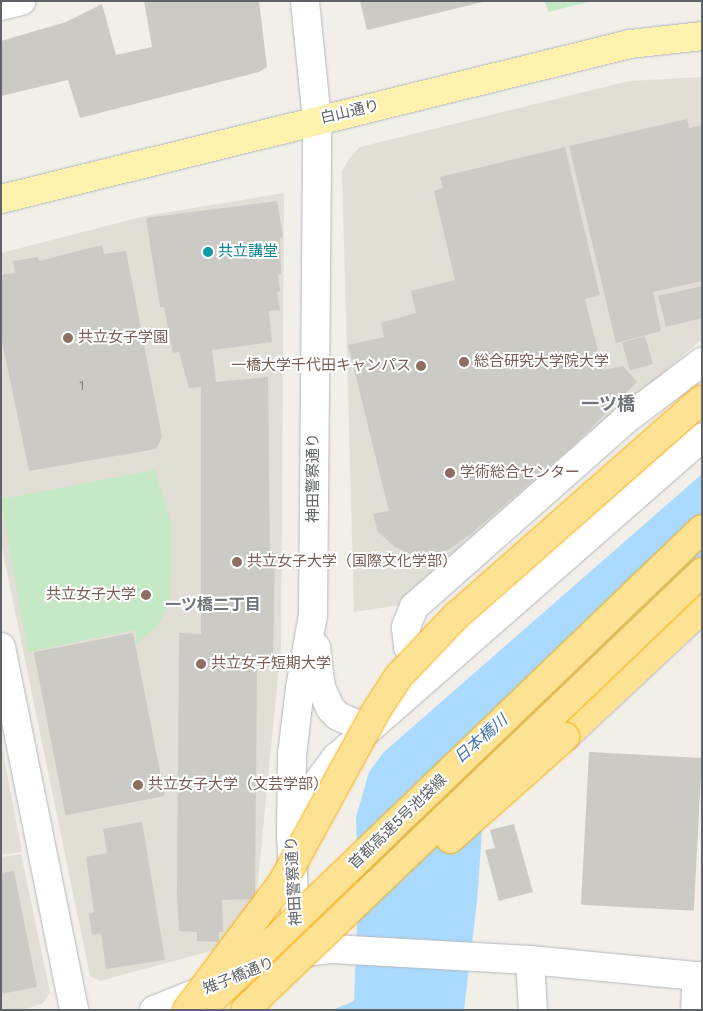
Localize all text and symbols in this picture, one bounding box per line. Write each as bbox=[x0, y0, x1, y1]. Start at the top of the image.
street label: 白山通り bbox=[319, 96, 381, 128]
place label: 共立講堂 bbox=[218, 243, 278, 261]
marker: 共立講堂 bbox=[202, 246, 214, 258]
place label: 共立女子学園 bbox=[78, 329, 168, 347]
marker: 共立女子学園 bbox=[62, 332, 74, 344]
place label: 総合研究大学院大学 bbox=[474, 353, 609, 371]
marker: 総合研究大学院大学 bbox=[458, 356, 470, 368]
place label: 一橋大学千代田キャンパス bbox=[231, 357, 411, 375]
marker: 一橋大学千代田キャンパス bbox=[415, 360, 427, 372]
house number: 1 bbox=[79, 380, 85, 394]
district label: 一ツ橋 bbox=[581, 393, 635, 415]
street label: 神田警察通り bbox=[305, 433, 323, 523]
place label: 学術総合センター bbox=[460, 464, 580, 482]
marker: 学術総合センター bbox=[444, 467, 456, 479]
place label: 共立女子大学（国際文化学部） bbox=[247, 553, 457, 571]
marker: 共立女子大学（国際文化学部） bbox=[231, 556, 243, 568]
place label: 共立女子大学 bbox=[46, 586, 136, 604]
marker: 共立女子大学 bbox=[140, 589, 152, 601]
district label: 一ツ橋二丁目 bbox=[165, 595, 261, 615]
place label: 共立女子短期大学 bbox=[211, 655, 331, 673]
marker: 共立女子短期大学 bbox=[195, 658, 207, 670]
water label: 日本橋川 bbox=[451, 711, 511, 767]
street label: 首都高速5号池袋線 bbox=[346, 771, 450, 873]
place label: 共立女子大学（文芸学部） bbox=[148, 776, 328, 794]
marker: 共立女子大学（文芸学部） bbox=[132, 779, 144, 791]
street label: 神田警察通り bbox=[283, 836, 305, 926]
street label: 雉子橋通り bbox=[201, 954, 277, 998]

